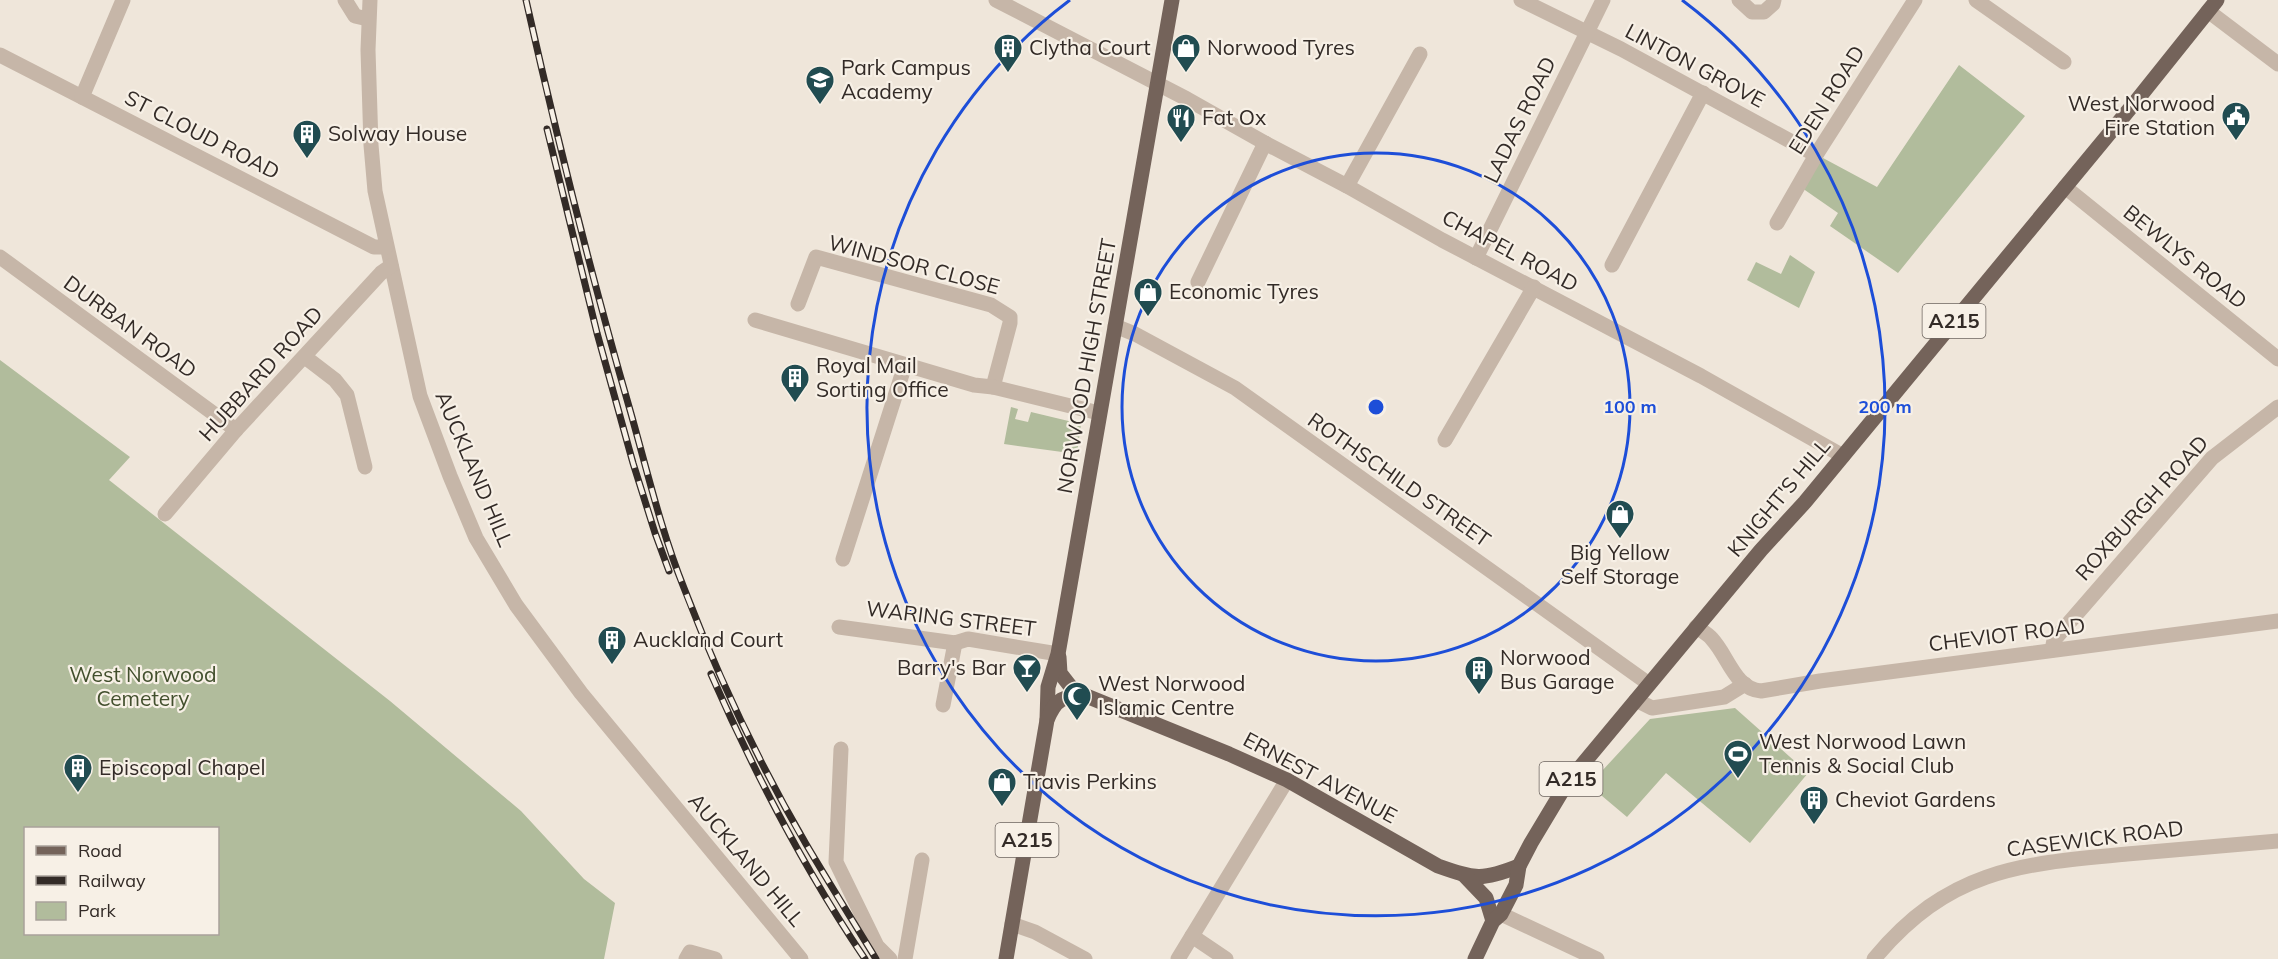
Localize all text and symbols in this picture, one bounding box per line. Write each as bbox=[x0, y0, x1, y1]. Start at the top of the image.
street label: LINTON GROVE bbox=[1621, 17, 1770, 113]
building icon: Clytha Court bbox=[992, 32, 1024, 74]
shop icon: Norwood Tyres bbox=[1170, 32, 1202, 74]
place label: Clytha Court bbox=[1029, 34, 1151, 60]
place label: Norwood Tyres bbox=[1207, 34, 1355, 60]
street label: EDEN ROAD bbox=[1783, 40, 1870, 159]
street label: LADAS ROAD bbox=[1477, 52, 1561, 187]
place label: Park Campus Academy bbox=[841, 54, 971, 104]
school or university icon: Park Campus Academy bbox=[804, 64, 836, 106]
street label: ST CLOUD ROAD bbox=[121, 84, 284, 184]
place label: West Norwood Fire Station bbox=[2068, 90, 2215, 140]
public building icon: West Norwood Fire Station bbox=[2220, 100, 2252, 142]
restaurant icon: Fat Ox bbox=[1165, 102, 1197, 144]
place label: Fat Ox bbox=[1202, 104, 1266, 130]
building icon: Solway House bbox=[291, 118, 323, 160]
place label: Solway House bbox=[328, 120, 467, 146]
street label: BEWLYS ROAD bbox=[2119, 199, 2253, 314]
street label: CHAPEL ROAD bbox=[1438, 203, 1583, 297]
street label: WINDSOR CLOSE bbox=[826, 229, 1003, 299]
street label: NORWOOD HIGH STREET bbox=[1051, 236, 1121, 495]
street label: DURBAN ROAD bbox=[59, 269, 202, 383]
shop icon: Economic Tyres bbox=[1132, 276, 1164, 318]
place label: Economic Tyres bbox=[1169, 278, 1319, 304]
street label: HUBBARD ROAD bbox=[193, 301, 328, 446]
road number: A215 bbox=[1922, 304, 1986, 338]
place label: Royal Mail Sorting Office bbox=[816, 352, 949, 402]
building icon: Royal Mail Sorting Office bbox=[779, 362, 811, 404]
street label: AUCKLAND HILL bbox=[431, 387, 520, 551]
text: 100 m bbox=[1603, 395, 1657, 418]
text: 200 m bbox=[1858, 395, 1912, 418]
centre of rings bbox=[1366, 397, 1386, 417]
street label: ROTHSCHILD STREET bbox=[1303, 406, 1496, 552]
street label: ROXBURGH ROAD bbox=[2069, 429, 2213, 585]
street label: KNIGHT'S HILL bbox=[1721, 433, 1836, 562]
shop icon: Big Yellow Self Storage bbox=[1604, 498, 1636, 540]
place label: Big Yellow Self Storage bbox=[1561, 539, 1679, 589]
street label: WARING STREET bbox=[865, 595, 1038, 641]
street label: CHEVIOT ROAD bbox=[1927, 611, 2087, 657]
building icon: Auckland Court bbox=[596, 624, 628, 666]
place label: Auckland Court bbox=[633, 626, 783, 652]
place label: Norwood Bus Garage bbox=[1500, 644, 1614, 694]
bar icon: Barry's Bar bbox=[1011, 652, 1043, 694]
place label: Barry's Bar bbox=[897, 654, 1006, 680]
building icon: Norwood Bus Garage bbox=[1463, 654, 1495, 696]
park label: West Norwood Cemetery bbox=[69, 661, 217, 711]
place label: West Norwood Islamic Centre bbox=[1098, 670, 1245, 720]
mosque icon: West Norwood Islamic Centre bbox=[1061, 680, 1093, 722]
street label: ERNEST AVENUE bbox=[1239, 726, 1402, 829]
place label: West Norwood Lawn Tennis & Social Club bbox=[1759, 728, 1966, 778]
sports icon: West Norwood Lawn Tennis & Social Club bbox=[1722, 738, 1754, 780]
building icon: Episcopal Chapel bbox=[62, 752, 94, 794]
place label: Episcopal Chapel bbox=[99, 754, 266, 780]
road number: A215 bbox=[1540, 762, 1602, 796]
shop icon: Travis Perkins bbox=[986, 766, 1018, 808]
place label: Travis Perkins bbox=[1023, 768, 1157, 794]
building icon: Cheviot Gardens bbox=[1798, 784, 1830, 826]
place label: Cheviot Gardens bbox=[1835, 786, 1996, 812]
street label: AUCKLAND HILL bbox=[683, 787, 810, 932]
street label: CASEWICK ROAD bbox=[2005, 814, 2185, 862]
road number: A215 bbox=[996, 823, 1058, 857]
legend bbox=[24, 827, 219, 935]
text: Road bbox=[78, 839, 122, 862]
text: Railway bbox=[78, 869, 146, 892]
text: Park bbox=[78, 899, 117, 922]

